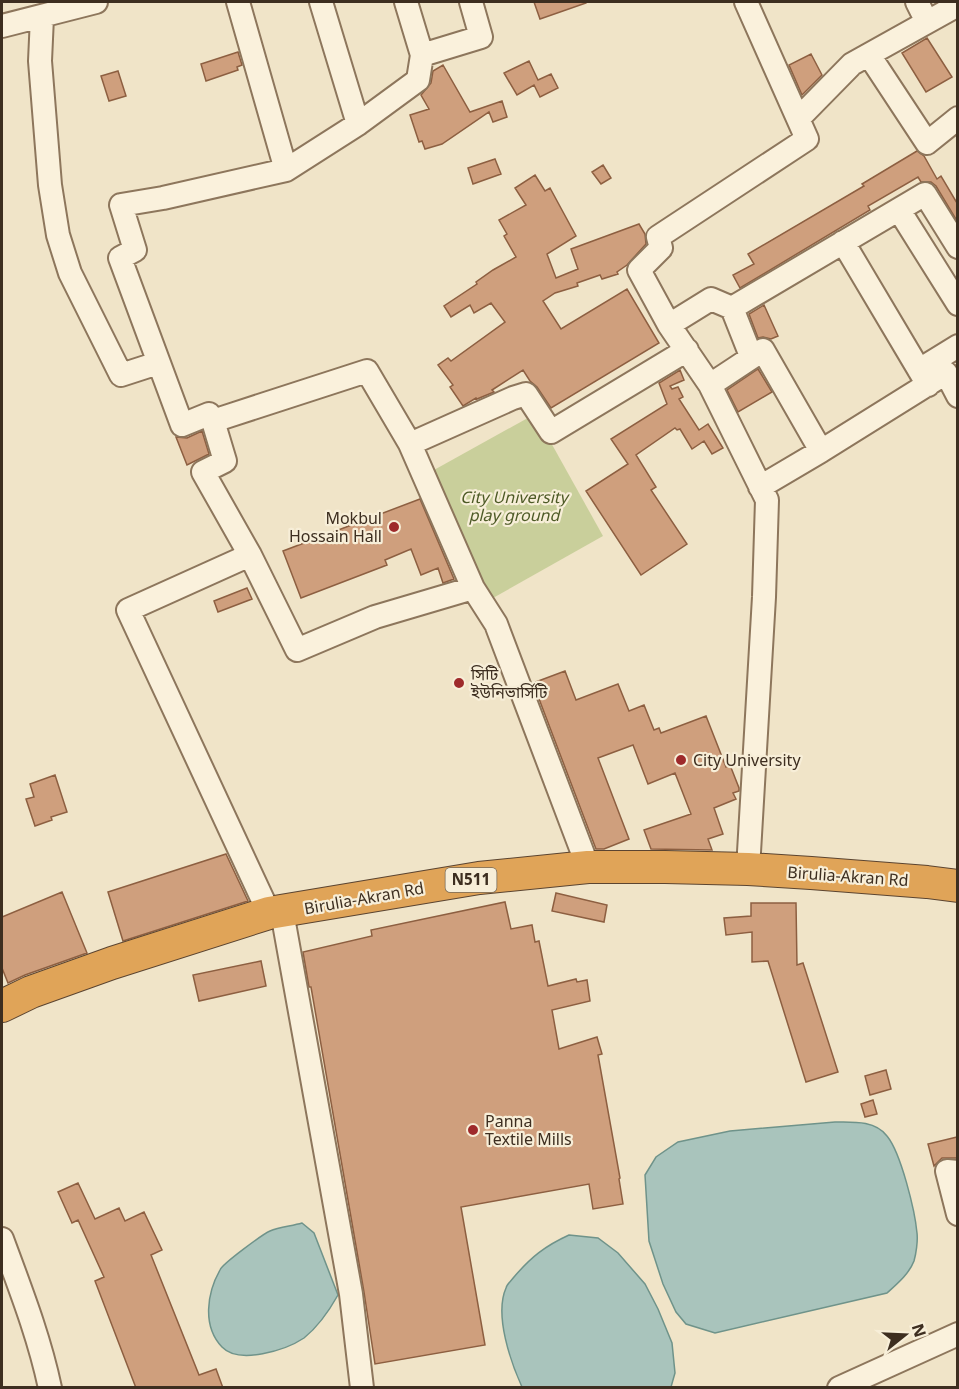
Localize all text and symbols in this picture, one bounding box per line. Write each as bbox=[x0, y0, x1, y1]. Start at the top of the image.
park label: City University play ground bbox=[460, 488, 571, 528]
place label: Mokbul Hossain Hall bbox=[289, 509, 382, 549]
marker: Mokbul Hossain Hall bbox=[387, 520, 401, 534]
place label: সিটি ইউনিভার্সিটি bbox=[470, 665, 548, 705]
marker: সিটি ইউনিভার্সিটি bbox=[452, 676, 466, 690]
place label: City University bbox=[693, 751, 801, 773]
marker: City University bbox=[674, 753, 688, 767]
street label: Birulia-Akran Rd bbox=[787, 863, 909, 893]
road number: N511 bbox=[446, 868, 496, 892]
street label: Birulia-Akran Rd bbox=[303, 879, 426, 921]
place label: Panna Textile Mills bbox=[485, 1112, 572, 1152]
marker: Panna Textile Mills bbox=[466, 1123, 480, 1137]
north arrow bbox=[875, 1305, 935, 1365]
text: N bbox=[905, 1321, 930, 1341]

